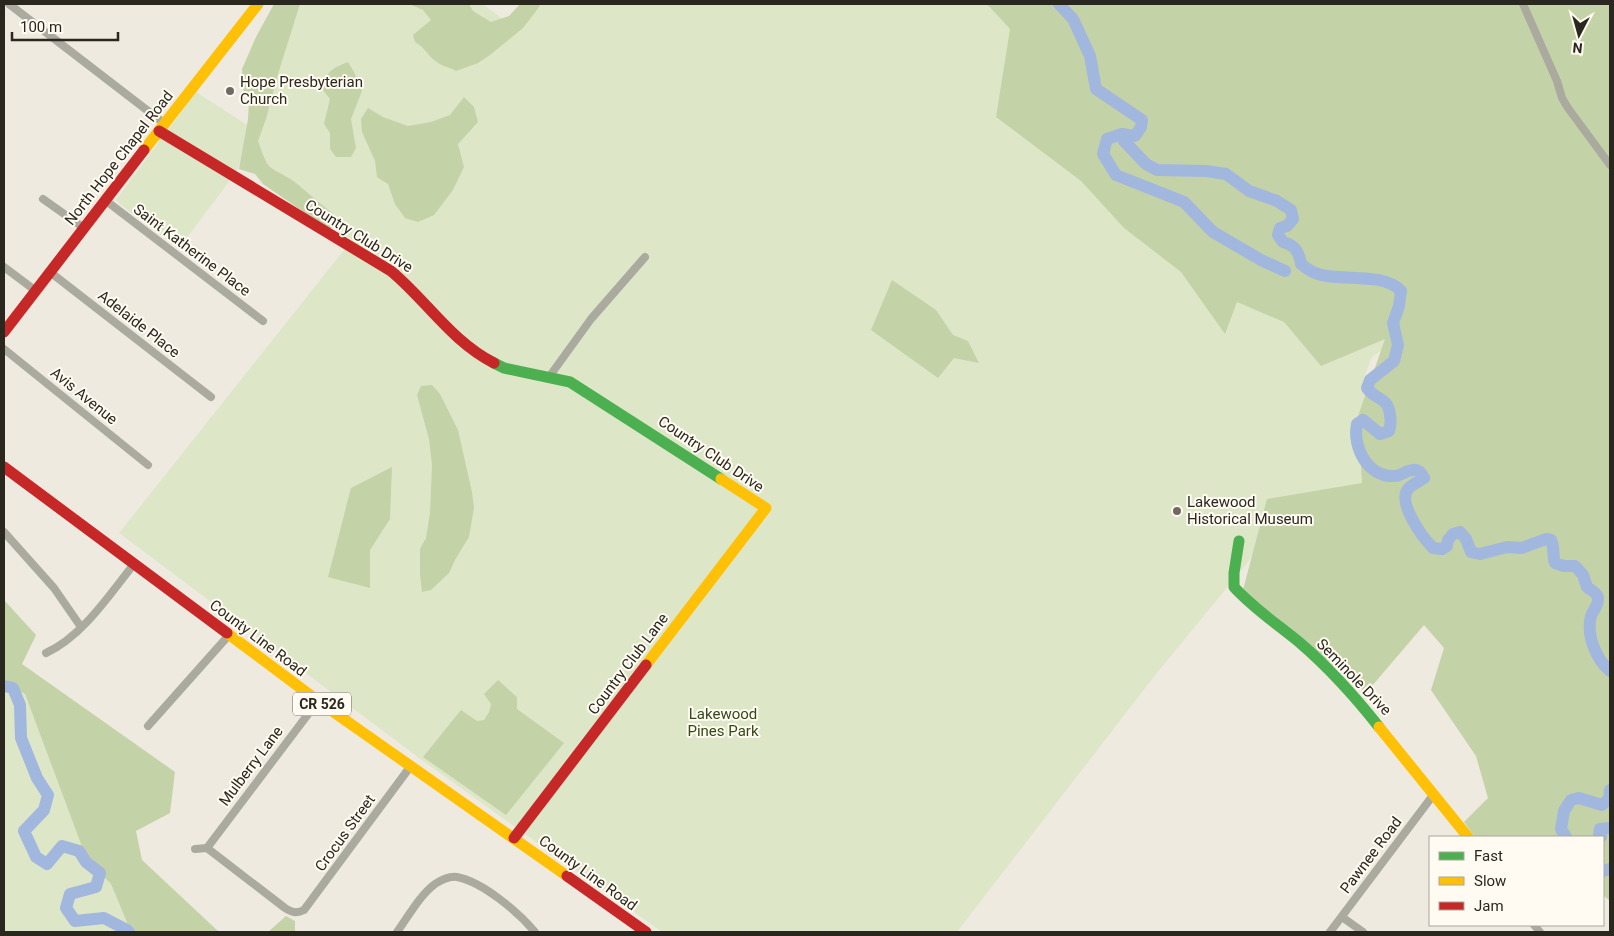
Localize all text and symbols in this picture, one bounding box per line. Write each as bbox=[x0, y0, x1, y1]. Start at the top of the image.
scale bar bbox=[12, 10, 119, 42]
north arrow bbox=[1554, 10, 1604, 60]
text: 100 m bbox=[20, 18, 62, 36]
text: N bbox=[1572, 39, 1583, 56]
place label: Hope Presbyterian Church bbox=[240, 73, 363, 108]
marker: Hope Presbyterian Church bbox=[224, 85, 236, 97]
street label: North Hope Chapel Road bbox=[61, 87, 177, 229]
street label: Country Club Drive bbox=[302, 196, 416, 276]
street label: Saint Katherine Place bbox=[130, 200, 254, 300]
street label: Adelaide Place bbox=[95, 286, 184, 362]
street label: Avis Avenue bbox=[47, 364, 121, 428]
street label: Country Club Drive bbox=[655, 412, 767, 496]
place label: Lakewood Historical Museum bbox=[1187, 493, 1313, 528]
marker: Lakewood Historical Museum bbox=[1171, 505, 1183, 517]
street label: County Line Road bbox=[206, 596, 310, 680]
street label: Country Club Lane bbox=[584, 610, 672, 718]
street label: Seminole Drive bbox=[1313, 635, 1395, 719]
road number: CR 526 bbox=[293, 692, 351, 716]
park label: Lakewood Pines Park bbox=[687, 705, 759, 740]
street label: Mulberry Lane bbox=[215, 723, 287, 809]
street label: Crocus Street bbox=[311, 791, 379, 875]
street label: Pawnee Road bbox=[1336, 813, 1406, 897]
street label: County Line Road bbox=[536, 831, 640, 915]
legend bbox=[1429, 836, 1604, 926]
text: Fast bbox=[1474, 847, 1503, 865]
text: Slow bbox=[1474, 872, 1506, 890]
text: Jam bbox=[1474, 897, 1504, 915]

